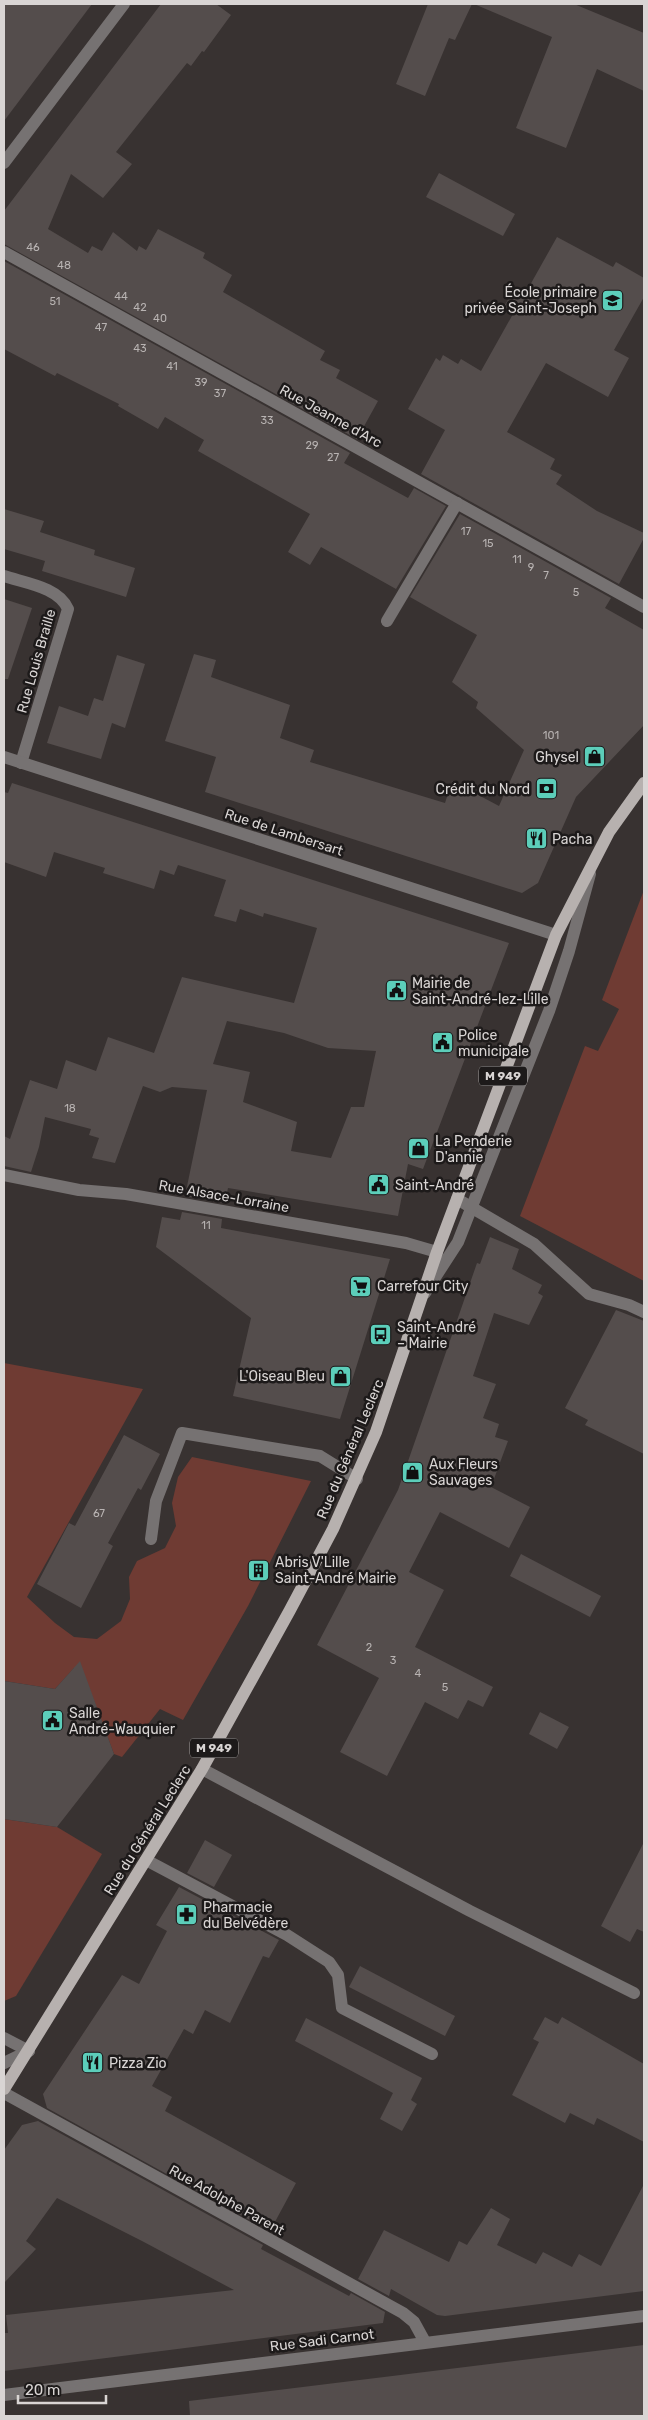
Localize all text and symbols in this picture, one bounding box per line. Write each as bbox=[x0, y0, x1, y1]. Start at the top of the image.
house number: 46 bbox=[26, 241, 40, 254]
house number: 48 bbox=[57, 259, 71, 272]
place label: École primaire privée Saint-Joseph bbox=[464, 283, 597, 317]
school or university icon: École primaire privée Saint-Joseph bbox=[601, 288, 625, 312]
house number: 44 bbox=[114, 290, 128, 303]
house number: 51 bbox=[49, 295, 61, 308]
house number: 42 bbox=[133, 301, 147, 314]
house number: 40 bbox=[153, 312, 167, 325]
house number: 47 bbox=[95, 321, 107, 334]
house number: 43 bbox=[133, 342, 147, 355]
house number: 41 bbox=[166, 360, 178, 373]
house number: 39 bbox=[194, 376, 208, 389]
street label: Rue Jeanne d'Arc bbox=[277, 381, 385, 452]
house number: 37 bbox=[214, 387, 226, 400]
house number: 33 bbox=[260, 414, 274, 427]
house number: 29 bbox=[306, 439, 318, 452]
house number: 27 bbox=[327, 451, 339, 464]
house number: 17 bbox=[461, 525, 472, 538]
house number: 15 bbox=[482, 537, 494, 550]
house number: 11 bbox=[512, 553, 522, 566]
house number: 9 bbox=[528, 561, 534, 574]
house number: 7 bbox=[543, 569, 549, 582]
house number: 5 bbox=[573, 586, 580, 599]
street label: Rue Louis Braille bbox=[14, 607, 59, 715]
house number: 101 bbox=[543, 729, 559, 742]
shop icon: Ghysel bbox=[583, 745, 607, 769]
place label: Ghysel bbox=[535, 749, 579, 766]
bank icon: Crédit du Nord bbox=[534, 777, 558, 801]
place label: Crédit du Nord bbox=[436, 781, 530, 798]
street label: Rue de Lambersart bbox=[222, 805, 346, 860]
restaurant icon: Pacha bbox=[524, 827, 548, 851]
place label: Pacha bbox=[552, 831, 593, 848]
place label: Mairie de Saint-André-lez-Lille bbox=[412, 975, 549, 1008]
public building icon: Mairie de Saint-André-lez-Lille bbox=[384, 979, 408, 1003]
place label: Police municipale bbox=[458, 1027, 529, 1060]
public building icon: Police municipale bbox=[430, 1031, 454, 1055]
road number: M 949 bbox=[479, 1066, 527, 1086]
house number: 18 bbox=[64, 1102, 76, 1115]
place label: La Penderie D'annie bbox=[435, 1133, 512, 1166]
shop icon: La Penderie D'annie bbox=[407, 1137, 431, 1161]
public building icon: Saint-André bbox=[367, 1173, 391, 1197]
street label: Rue Alsace-Lorraine bbox=[157, 1177, 291, 1216]
place label: Saint-André bbox=[395, 1177, 474, 1194]
house number: 11 bbox=[201, 1219, 211, 1232]
supermarket icon: Carrefour City bbox=[349, 1274, 373, 1298]
place label: Carrefour City bbox=[377, 1278, 469, 1295]
place label: Saint-André – Mairie bbox=[397, 1319, 476, 1352]
bus stop icon: Saint-André – Mairie bbox=[369, 1323, 393, 1347]
shop icon: L'Oiseau Bleu bbox=[329, 1364, 353, 1388]
place label: L'Oiseau Bleu bbox=[239, 1368, 325, 1385]
street label: Rue du Général Leclerc bbox=[313, 1377, 388, 1522]
place label: Aux Fleurs Sauvages bbox=[429, 1456, 498, 1489]
shop icon: Aux Fleurs Sauvages bbox=[401, 1460, 425, 1484]
house number: 67 bbox=[93, 1507, 105, 1520]
place label: Abris V'Lille Saint-André Mairie bbox=[275, 1554, 397, 1587]
building icon: Abris V'Lille Saint-André Mairie bbox=[247, 1558, 271, 1582]
house number: 2 bbox=[366, 1641, 372, 1654]
house number: 3 bbox=[390, 1654, 397, 1667]
house number: 4 bbox=[415, 1667, 422, 1680]
house number: 5 bbox=[442, 1681, 449, 1694]
place label: Salle André-Wauquier bbox=[69, 1705, 176, 1738]
public building icon: Salle André-Wauquier bbox=[41, 1709, 65, 1733]
road number: M 949 bbox=[190, 1739, 238, 1758]
street label: Rue du Général Leclerc bbox=[100, 1762, 195, 1898]
place label: Pharmacie du Belvédère bbox=[203, 1899, 288, 1932]
pharmacy icon: Pharmacie du Belvédère bbox=[175, 1903, 199, 1927]
restaurant icon: Pizza Zio bbox=[81, 2051, 105, 2075]
place label: Pizza Zio bbox=[109, 2055, 167, 2072]
street label: Rue Adolphe Parent bbox=[166, 2162, 288, 2239]
street label: Rue Sadi Carnot bbox=[269, 2326, 376, 2355]
scale bar bbox=[18, 2372, 105, 2404]
text: 20 m bbox=[25, 2381, 60, 2399]

